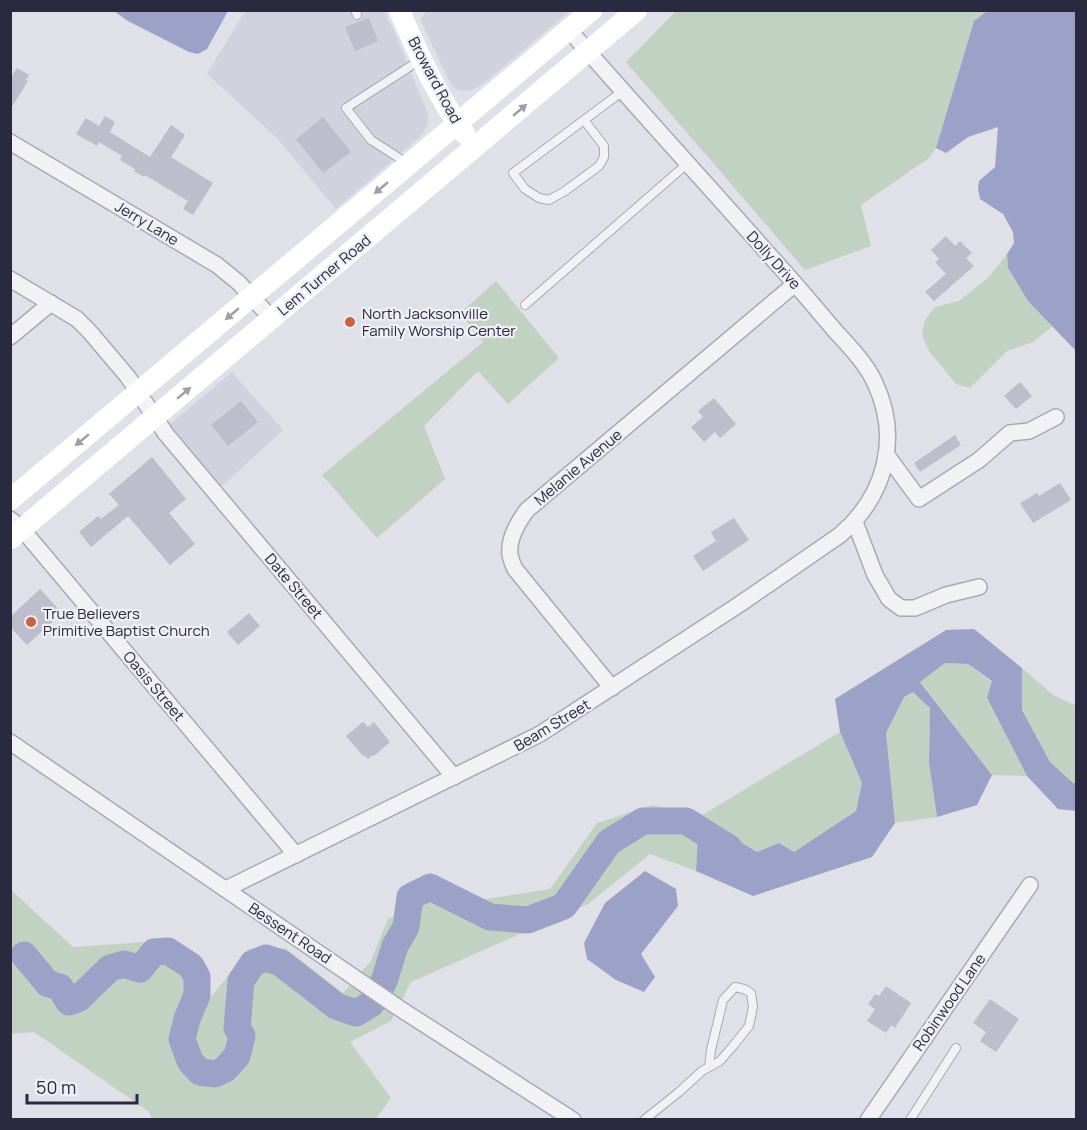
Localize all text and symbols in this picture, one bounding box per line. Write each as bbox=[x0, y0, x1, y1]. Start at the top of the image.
street label: Broward Road bbox=[403, 33, 467, 127]
one-way arrow bbox=[512, 104, 527, 117]
one-way arrow bbox=[373, 182, 389, 195]
street label: Jerry Lane bbox=[111, 196, 183, 250]
street label: Dolly Drive bbox=[742, 226, 806, 294]
street label: Lem Turner Road bbox=[273, 230, 375, 320]
place label: North Jacksonville Family Worship Center bbox=[362, 303, 516, 341]
one-way arrow bbox=[225, 307, 240, 320]
marker: North Jacksonville Family Worship Center bbox=[343, 315, 357, 329]
one-way arrow bbox=[176, 387, 191, 400]
street label: Melanie Avenue bbox=[530, 424, 627, 510]
one-way arrow bbox=[74, 433, 90, 446]
street label: Date Street bbox=[260, 549, 328, 623]
place label: True Believers Primitive Baptist Church bbox=[43, 603, 210, 641]
marker: True Believers Primitive Baptist Church bbox=[24, 615, 38, 629]
street label: Oasis Street bbox=[118, 647, 190, 725]
street label: Beam Street bbox=[510, 694, 594, 756]
street label: Bessent Road bbox=[244, 898, 336, 968]
street label: Robinwood Lane bbox=[908, 949, 990, 1055]
scale bar bbox=[27, 1067, 136, 1105]
text: 50 m bbox=[36, 1075, 76, 1099]

